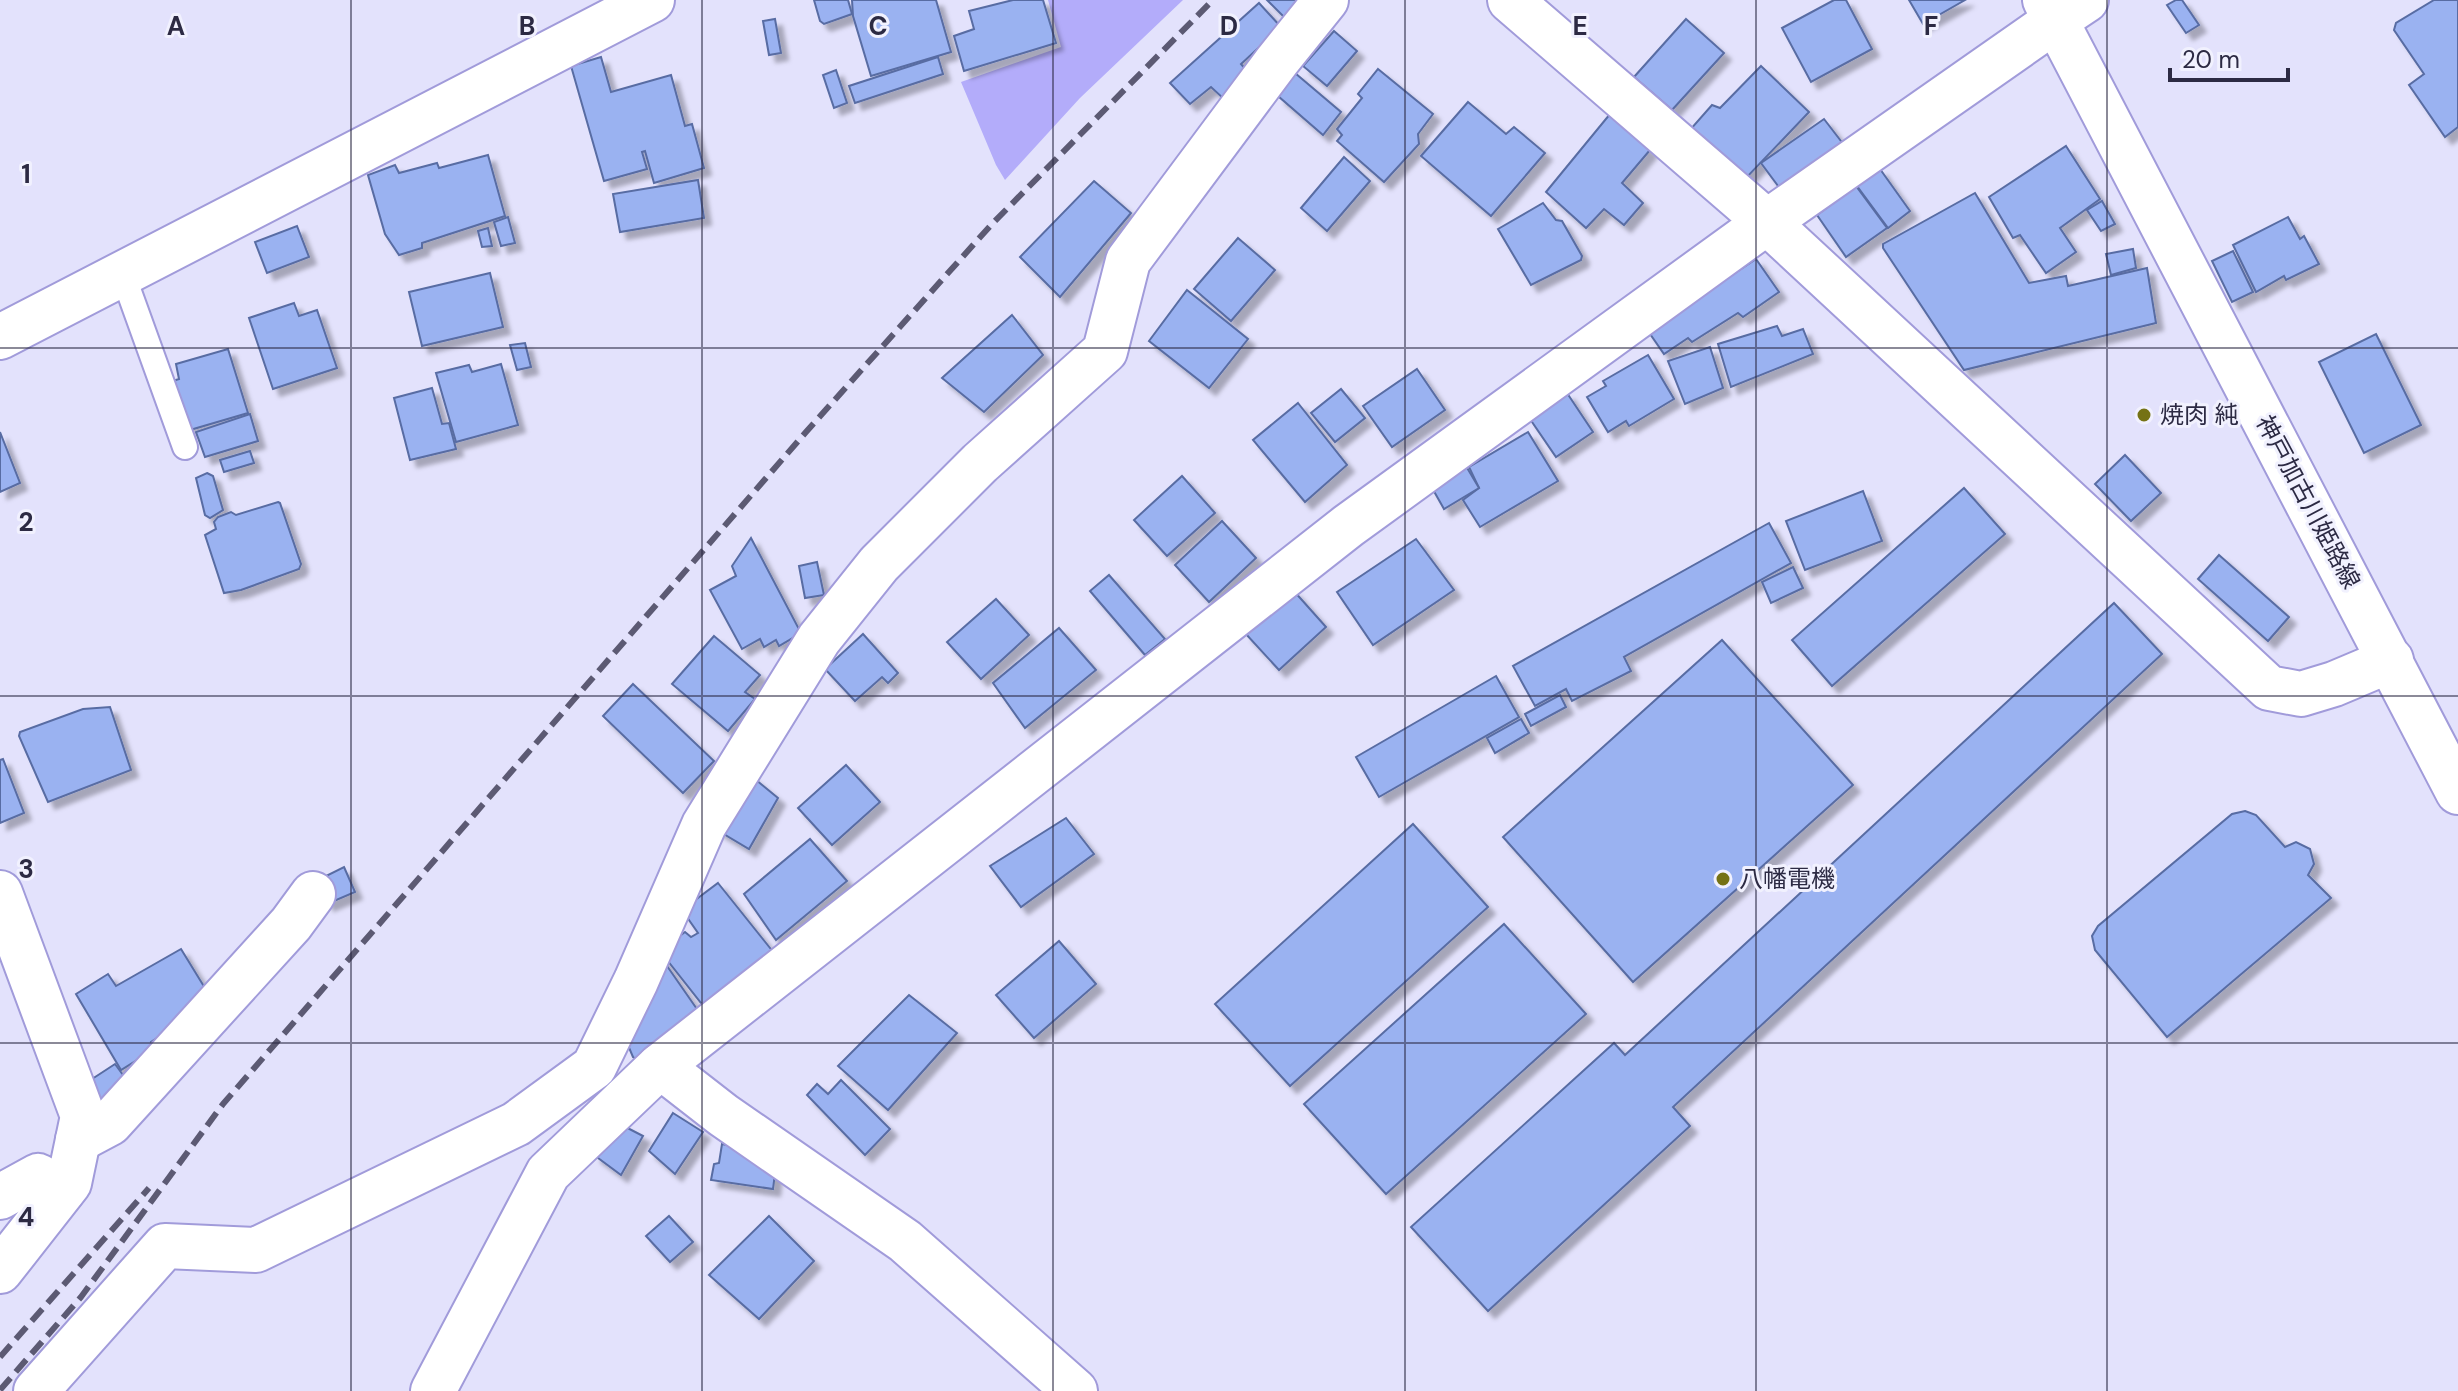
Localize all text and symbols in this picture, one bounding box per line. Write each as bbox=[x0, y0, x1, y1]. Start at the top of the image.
text: A bbox=[167, 9, 185, 43]
text: B bbox=[519, 9, 535, 43]
text: C bbox=[868, 9, 888, 43]
text: D bbox=[1220, 9, 1238, 43]
text: E bbox=[1572, 9, 1588, 43]
text: F bbox=[1924, 9, 1938, 43]
scale bar bbox=[2170, 32, 2288, 82]
text: 20 m bbox=[2182, 44, 2240, 75]
text: 1 bbox=[21, 157, 31, 191]
place label: 焼肉 純 bbox=[2160, 399, 2238, 430]
marker: 焼肉 純 bbox=[2135, 406, 2153, 424]
street label: 神戸加古川姫路線 bbox=[2250, 410, 2367, 594]
text: 2 bbox=[18, 505, 34, 539]
text: 3 bbox=[18, 852, 34, 886]
place label: 八幡電機 bbox=[1739, 863, 1835, 894]
marker: 八幡電機 bbox=[1714, 870, 1732, 888]
text: 4 bbox=[18, 1200, 34, 1234]

